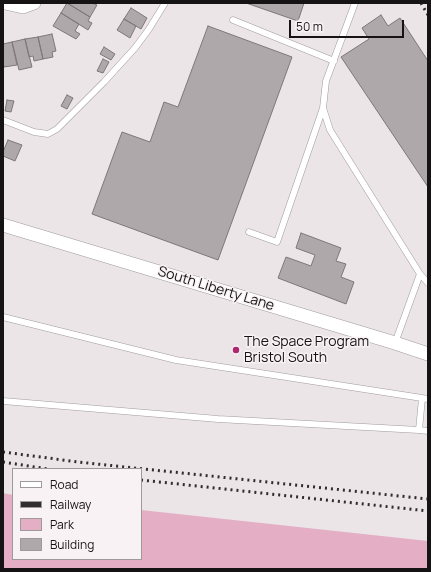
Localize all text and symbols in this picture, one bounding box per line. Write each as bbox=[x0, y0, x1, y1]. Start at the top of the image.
scale bar bbox=[291, 12, 406, 38]
text: 50 m bbox=[296, 18, 323, 35]
street label: South Liberty Lane bbox=[156, 263, 276, 315]
place label: The Space Program Bristol South bbox=[244, 334, 369, 366]
marker: The Space Program Bristol South bbox=[231, 345, 241, 355]
legend bbox=[12, 468, 142, 560]
text: Road bbox=[50, 476, 78, 493]
text: Railway bbox=[50, 496, 91, 513]
text: Park bbox=[50, 516, 74, 533]
text: Building bbox=[50, 536, 94, 553]

